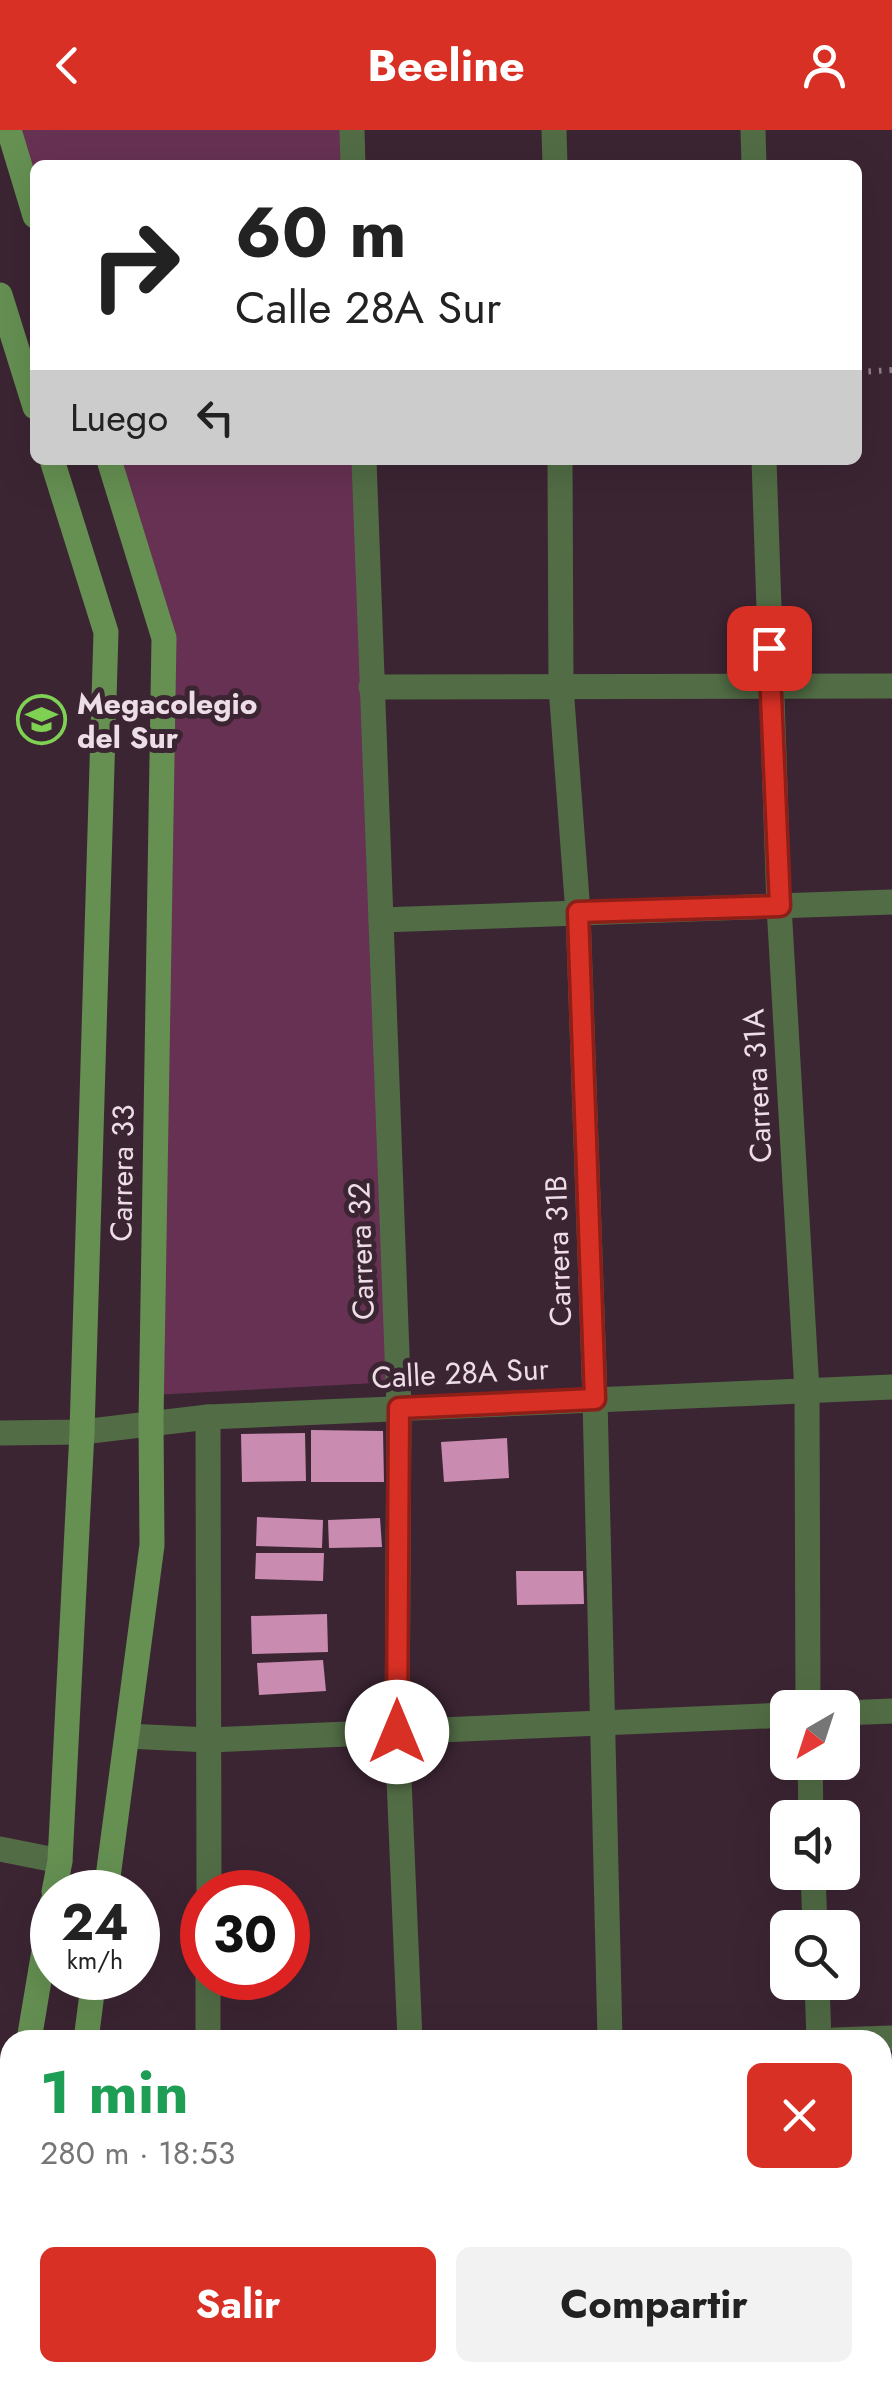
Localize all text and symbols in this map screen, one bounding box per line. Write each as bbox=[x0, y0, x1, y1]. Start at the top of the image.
text: Beeline bbox=[367, 33, 525, 98]
icon: back bbox=[40, 38, 95, 93]
icon: person bbox=[797, 38, 852, 93]
text: 60 m bbox=[235, 182, 407, 283]
icon: right bbox=[70, 200, 200, 330]
text: Calle 28A Sur bbox=[235, 275, 501, 340]
text: Luego bbox=[70, 390, 168, 445]
icon: left bbox=[188, 390, 243, 445]
pin bbox=[727, 606, 812, 691]
icon: arrive bbox=[742, 621, 797, 676]
place label: Megacolegio del Sur bbox=[77, 682, 257, 759]
school or university icon: Megacolegio del Sur bbox=[16, 694, 68, 746]
street label: Carrera 31A bbox=[731, 1008, 782, 1164]
street label: Carrera 33 bbox=[99, 1104, 145, 1242]
street label: Carrera 31B bbox=[534, 1175, 582, 1327]
street label: Carrera 32 bbox=[337, 1181, 385, 1321]
street label: Calle 28A Sur bbox=[370, 1347, 550, 1399]
position arrow bbox=[345, 1680, 449, 1784]
north arrow bbox=[770, 1690, 860, 1780]
map controls bbox=[770, 1690, 860, 2000]
button: sound bbox=[770, 1800, 860, 1890]
speed limit sign: 30 bbox=[180, 1870, 310, 2000]
text: 24 bbox=[61, 1886, 129, 1959]
button: search bbox=[770, 1910, 860, 2000]
text: km/h bbox=[67, 1942, 123, 1978]
text: 1 min bbox=[40, 2049, 189, 2136]
button: close bbox=[747, 2063, 852, 2168]
text: 280 m · 18:53 bbox=[40, 2130, 235, 2176]
button: Salir bbox=[40, 2247, 436, 2362]
button: Compartir bbox=[456, 2247, 852, 2362]

